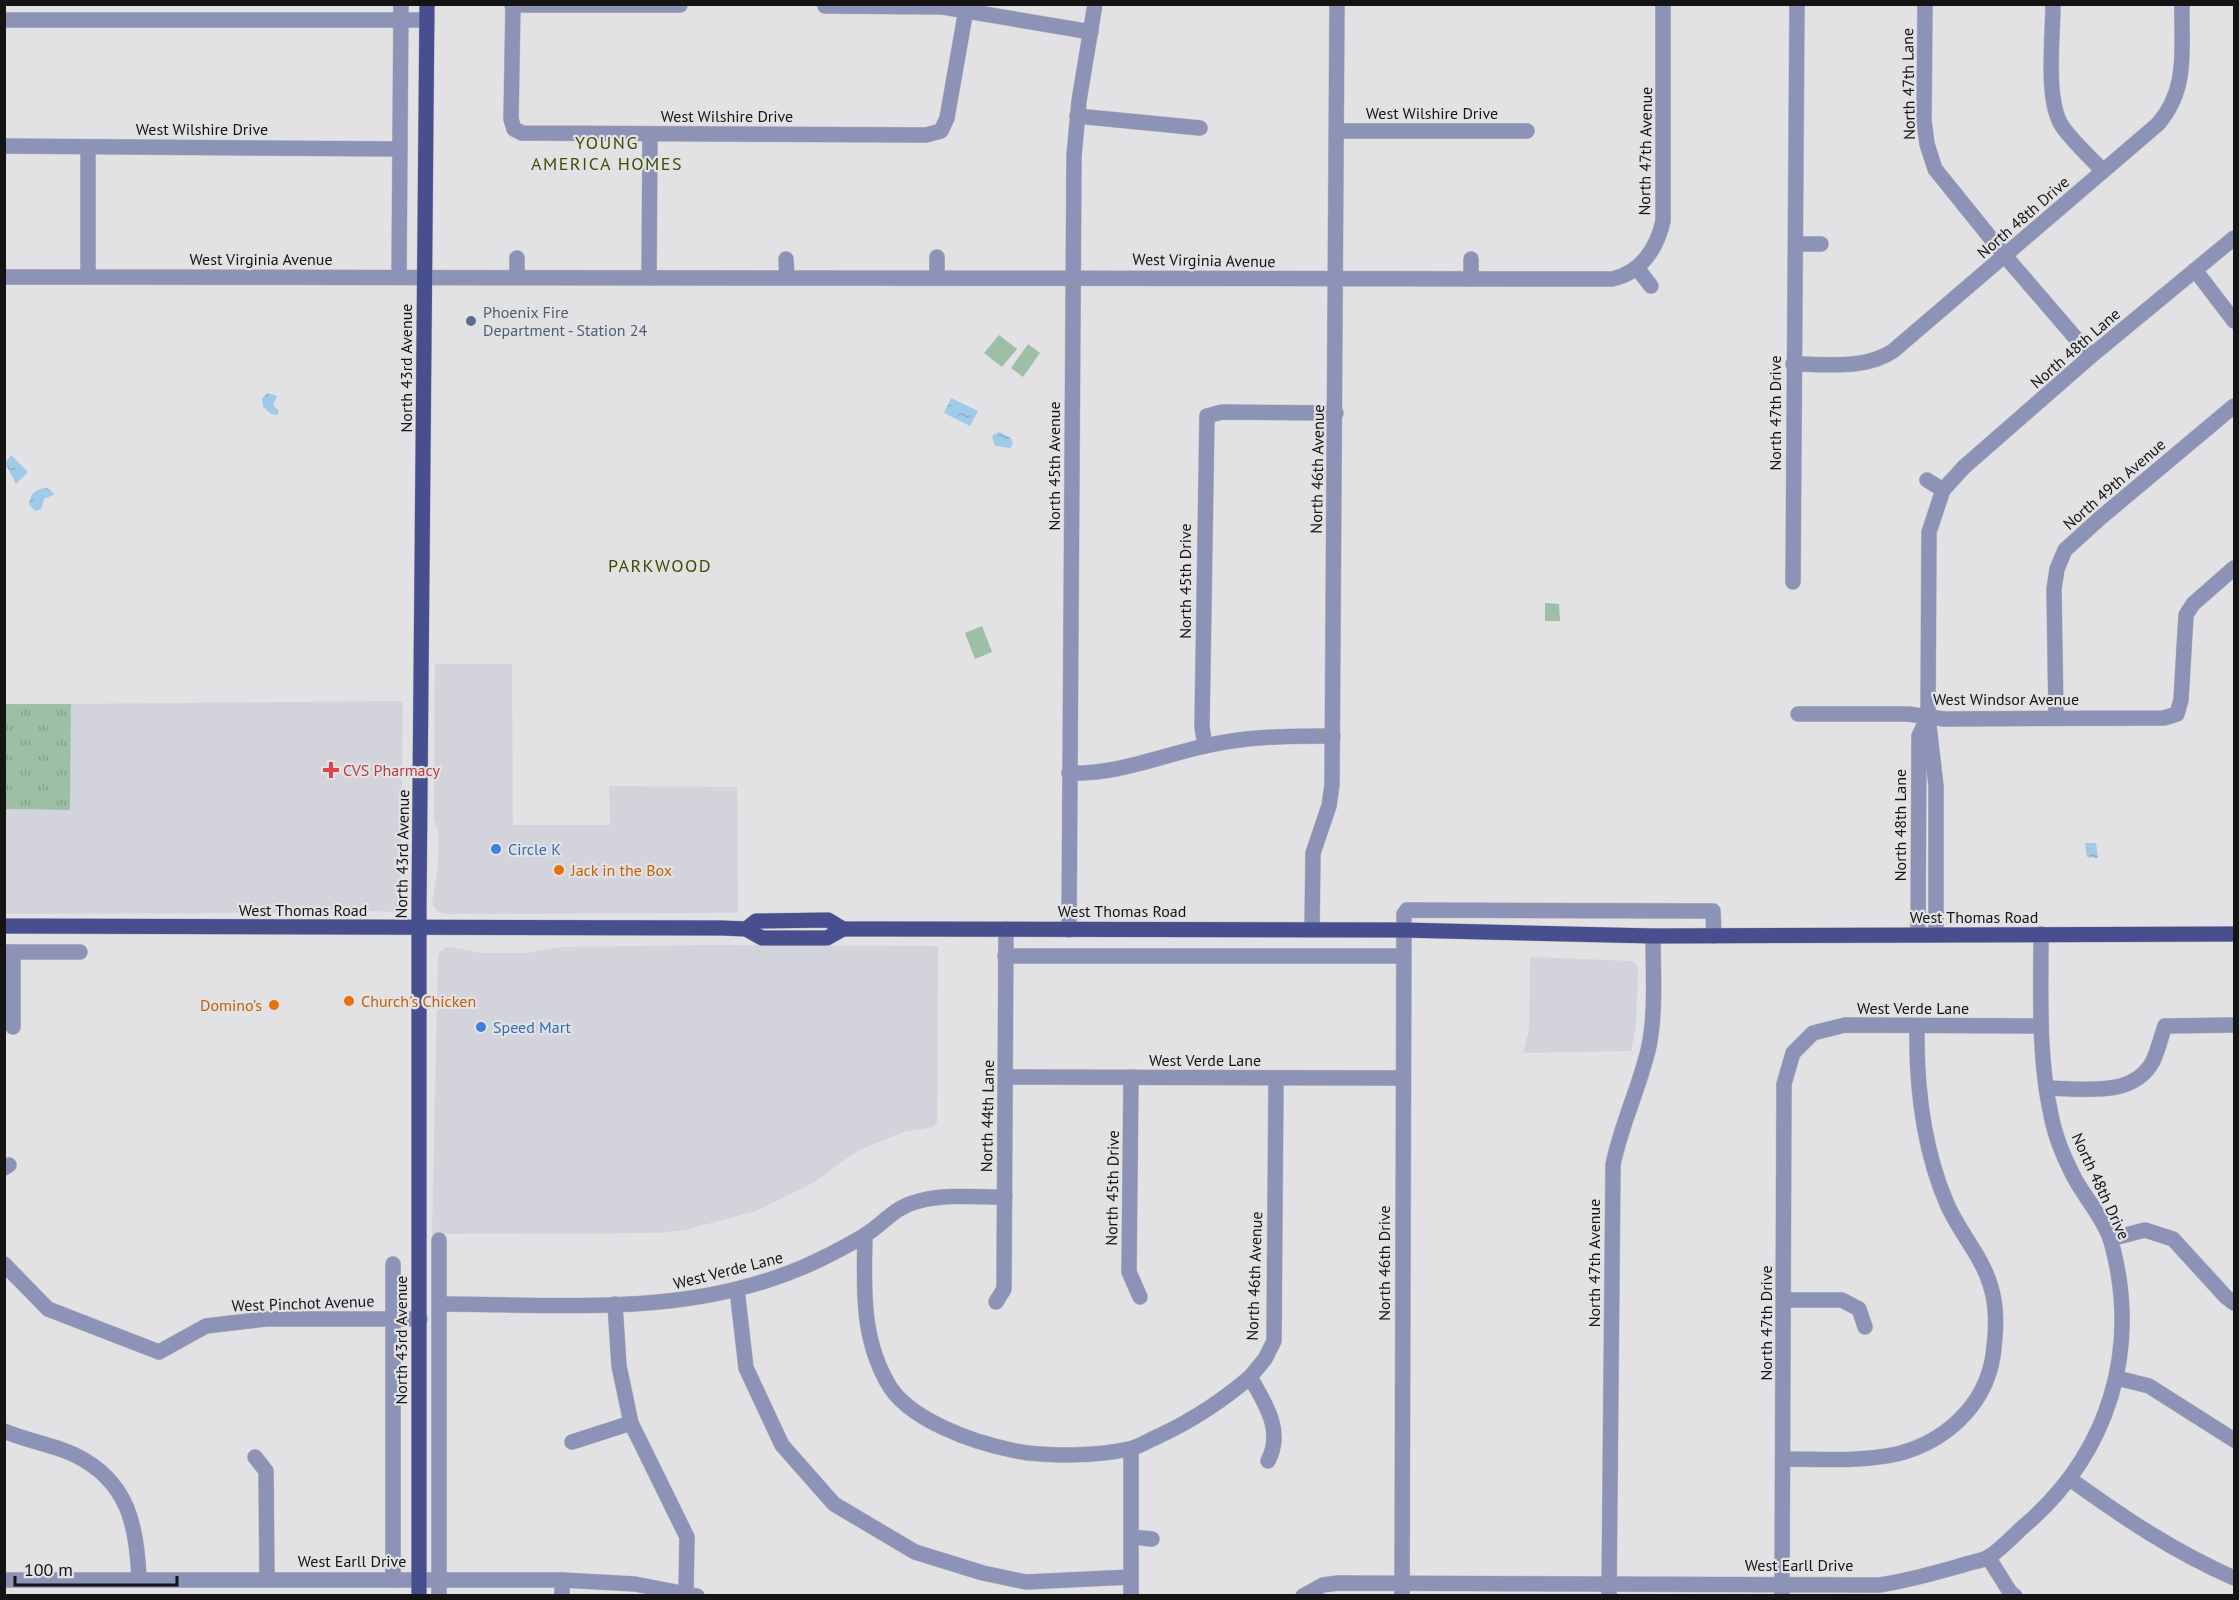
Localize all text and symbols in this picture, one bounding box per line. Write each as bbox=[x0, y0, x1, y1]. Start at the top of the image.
street label: North 47th Lane bbox=[1897, 28, 1919, 140]
street label: North 47th Avenue bbox=[1634, 86, 1656, 216]
street label: West Wilshire Drive bbox=[1366, 103, 1498, 123]
street label: West Wilshire Drive bbox=[661, 106, 793, 126]
street label: West Wilshire Drive bbox=[136, 119, 268, 139]
district label: YOUNG AMERICA HOMES bbox=[531, 131, 683, 175]
street label: North 48th Drive bbox=[1973, 172, 2073, 262]
street label: West Virginia Avenue bbox=[189, 249, 333, 269]
street label: West Virginia Avenue bbox=[1132, 249, 1276, 271]
place label: Phoenix Fire Department - Station 24 bbox=[483, 302, 647, 340]
street label: North 43rd Avenue bbox=[396, 304, 416, 432]
street label: North 48th Lane bbox=[2026, 304, 2124, 392]
marker: Phoenix Fire Department - Station 24 bbox=[464, 314, 478, 328]
street label: North 47th Drive bbox=[1765, 355, 1785, 471]
street label: North 45th Avenue bbox=[1044, 401, 1064, 531]
street label: North 46th Avenue bbox=[1306, 404, 1328, 534]
street label: North 49th Avenue bbox=[2059, 434, 2169, 534]
street label: North 45th Drive bbox=[1175, 523, 1195, 639]
district label: PARKWOOD bbox=[608, 554, 712, 577]
street label: West Windsor Avenue bbox=[1933, 689, 2079, 709]
place label: CVS Pharmacy bbox=[343, 760, 441, 780]
marker: CVS Pharmacy bbox=[324, 763, 338, 777]
street label: North 48th Lane bbox=[1890, 769, 1910, 881]
street label: North 43rd Avenue bbox=[391, 789, 413, 919]
place label: Circle K bbox=[508, 839, 561, 859]
marker: Circle K bbox=[489, 842, 503, 856]
place label: Jack in the Box bbox=[570, 860, 672, 880]
marker: Jack in the Box bbox=[552, 863, 566, 877]
street label: West Thomas Road bbox=[239, 900, 367, 920]
street label: West Thomas Road bbox=[1058, 901, 1186, 921]
street label: West Thomas Road bbox=[1910, 907, 2038, 927]
place label: Church's Chicken bbox=[361, 991, 476, 1011]
marker: Church's Chicken bbox=[342, 994, 356, 1008]
place label: Domino's bbox=[200, 995, 262, 1015]
marker: Domino's bbox=[267, 998, 281, 1012]
street label: West Verde Lane bbox=[1857, 998, 1969, 1018]
place label: Speed Mart bbox=[493, 1017, 572, 1037]
marker: Speed Mart bbox=[474, 1020, 488, 1034]
street label: West Verde Lane bbox=[1149, 1050, 1261, 1070]
street label: North 44th Lane bbox=[976, 1060, 998, 1172]
street label: North 48th Drive bbox=[2068, 1129, 2134, 1243]
street label: North 45th Drive bbox=[1101, 1130, 1123, 1246]
street label: North 47th Avenue bbox=[1584, 1199, 1604, 1327]
street label: North 46th Drive bbox=[1374, 1205, 1394, 1321]
street label: North 46th Avenue bbox=[1242, 1211, 1266, 1341]
street label: West Verde Lane bbox=[671, 1247, 785, 1293]
street label: North 47th Drive bbox=[1756, 1265, 1776, 1381]
street label: North 43rd Avenue bbox=[391, 1276, 411, 1404]
street label: West Pinchot Avenue bbox=[231, 1291, 375, 1315]
scale bar bbox=[15, 1549, 177, 1587]
street label: West Earll Drive bbox=[298, 1551, 406, 1571]
street label: West Earll Drive bbox=[1745, 1555, 1853, 1575]
text: 100 m bbox=[24, 1558, 73, 1581]

